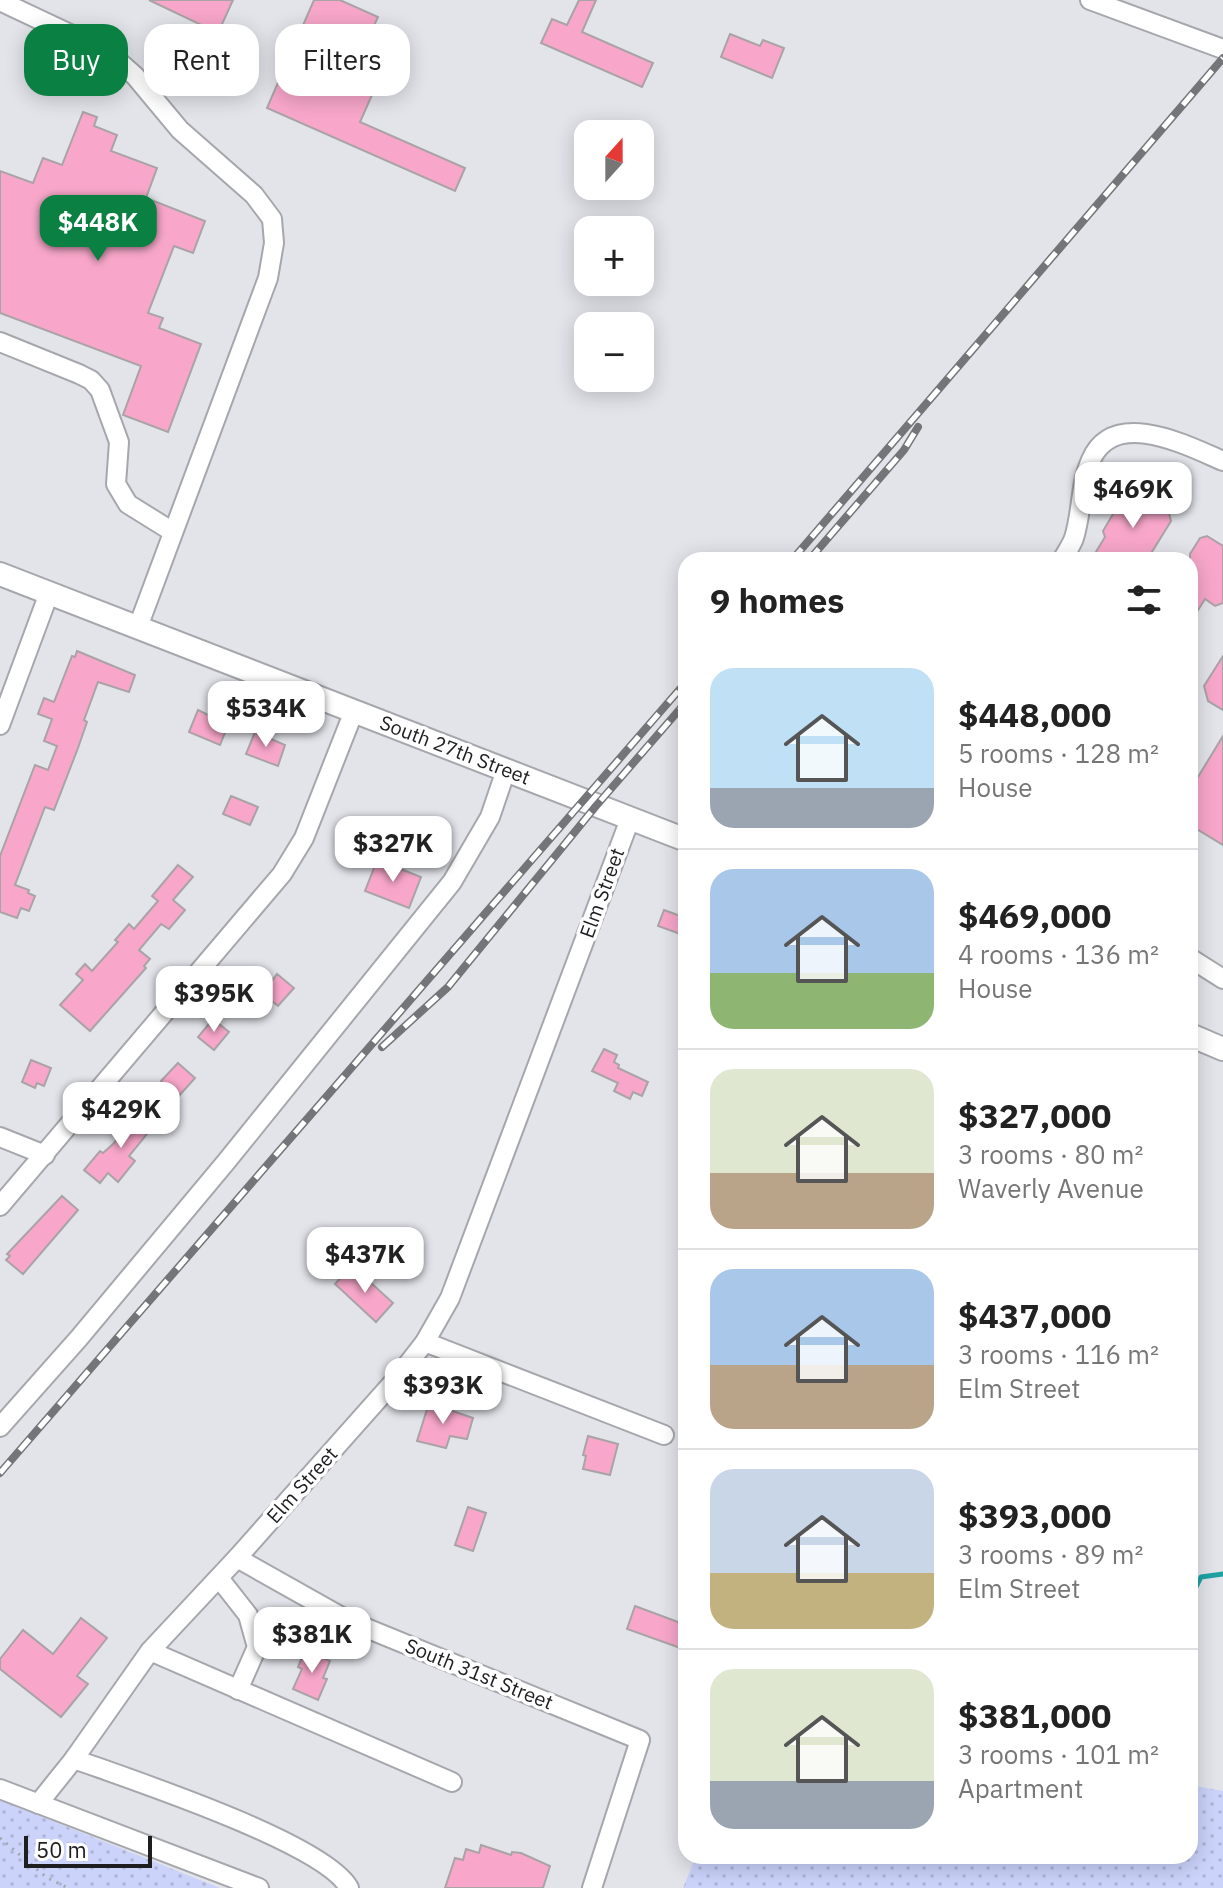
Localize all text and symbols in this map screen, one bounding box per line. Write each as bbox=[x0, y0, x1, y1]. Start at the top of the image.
chip: Buy bbox=[24, 24, 128, 96]
chip: Rent bbox=[144, 24, 259, 96]
chip: Filters bbox=[275, 24, 410, 96]
north arrow bbox=[574, 120, 654, 200]
map controls bbox=[574, 120, 654, 392]
pin: $448K bbox=[42, 195, 154, 263]
text: $448K bbox=[58, 204, 138, 238]
button: + bbox=[574, 216, 654, 296]
button: − bbox=[574, 312, 654, 392]
pin: $469K bbox=[1077, 462, 1189, 530]
text: $469K bbox=[1093, 471, 1173, 505]
text: 9 homes bbox=[710, 578, 845, 622]
icon: filters bbox=[1122, 578, 1166, 622]
pin: $534K bbox=[210, 681, 322, 749]
text: $534K bbox=[226, 690, 306, 724]
text: $448,000 bbox=[958, 692, 1111, 736]
icon: home bbox=[774, 700, 870, 796]
street label: South 27th Street bbox=[376, 708, 534, 791]
text: 5 rooms · 128 m² bbox=[958, 736, 1159, 770]
text: House bbox=[958, 770, 1033, 804]
pin: $327K bbox=[337, 816, 449, 884]
text: $327K bbox=[353, 825, 433, 859]
street label: Elm Street bbox=[573, 844, 630, 942]
text: $469,000 bbox=[958, 893, 1111, 937]
icon: home bbox=[774, 901, 870, 997]
text: 4 rooms · 136 m² bbox=[958, 937, 1159, 971]
pin: $395K bbox=[158, 966, 270, 1034]
text: House bbox=[958, 971, 1033, 1005]
text: $395K bbox=[174, 975, 254, 1009]
pin: $429K bbox=[65, 1082, 177, 1150]
text: $429K bbox=[81, 1091, 161, 1125]
text: $327,000 bbox=[958, 1093, 1111, 1137]
icon: home bbox=[774, 1101, 870, 1197]
text: 3 rooms · 80 m² bbox=[958, 1137, 1143, 1171]
text: Waverly Avenue bbox=[958, 1171, 1144, 1205]
pin: $437K bbox=[309, 1227, 421, 1295]
text: $437K bbox=[325, 1236, 405, 1270]
text: $437,000 bbox=[958, 1293, 1111, 1337]
icon: home bbox=[774, 1301, 870, 1397]
text: 3 rooms · 116 m² bbox=[958, 1337, 1159, 1371]
pin: $393K bbox=[387, 1358, 499, 1426]
text: $393K bbox=[403, 1367, 483, 1401]
text: Elm Street bbox=[958, 1371, 1080, 1405]
street label: Elm Street bbox=[260, 1441, 343, 1529]
text: $393,000 bbox=[958, 1493, 1111, 1537]
icon: home bbox=[774, 1501, 870, 1597]
text: 3 rooms · 89 m² bbox=[958, 1537, 1143, 1571]
text: Elm Street bbox=[958, 1571, 1080, 1605]
pin: $381K bbox=[256, 1607, 368, 1675]
text: $381K bbox=[272, 1616, 352, 1650]
street label: South 31st Street bbox=[401, 1632, 557, 1716]
text: $381,000 bbox=[958, 1693, 1111, 1737]
icon: home bbox=[774, 1701, 870, 1797]
text: 3 rooms · 101 m² bbox=[958, 1737, 1159, 1771]
text: Apartment bbox=[958, 1771, 1083, 1805]
scale bar bbox=[24, 1832, 152, 1868]
text: 50 m bbox=[36, 1835, 87, 1864]

